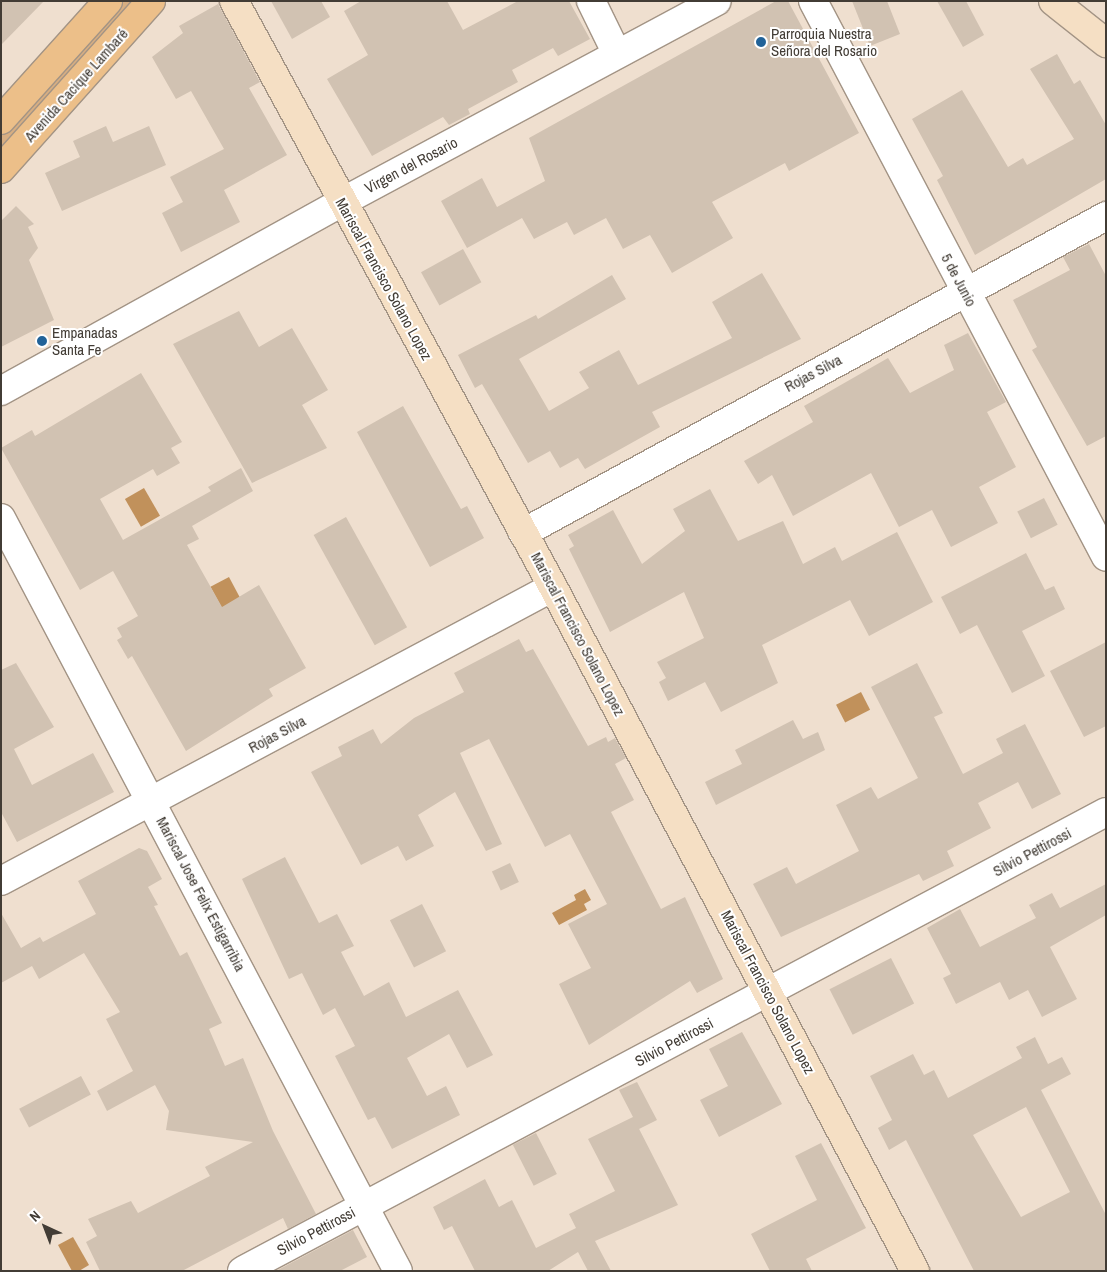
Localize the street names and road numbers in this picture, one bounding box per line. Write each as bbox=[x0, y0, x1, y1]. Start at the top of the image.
street label: Avenida Cacique Lambaré bbox=[20, 25, 132, 145]
street label: Virgen del Rosario bbox=[362, 133, 460, 197]
street label: Mariscal Francisco Solano Lopez bbox=[332, 195, 436, 363]
street label: 5 de Junio bbox=[938, 250, 980, 310]
street label: Rojas Silva bbox=[781, 350, 845, 396]
street label: Mariscal Francisco Solano Lopez bbox=[527, 549, 629, 719]
street label: Rojas Silva bbox=[245, 711, 309, 757]
street label: Mariscal Jose Felix Estigarribia bbox=[153, 814, 249, 974]
street label: Silvio Pettirossi bbox=[990, 824, 1074, 880]
street label: Mariscal Francisco Solano Lopez bbox=[717, 907, 819, 1077]
street label: Silvio Pettirossi bbox=[632, 1014, 716, 1070]
street label: Silvio Pettirossi bbox=[274, 1203, 358, 1259]

